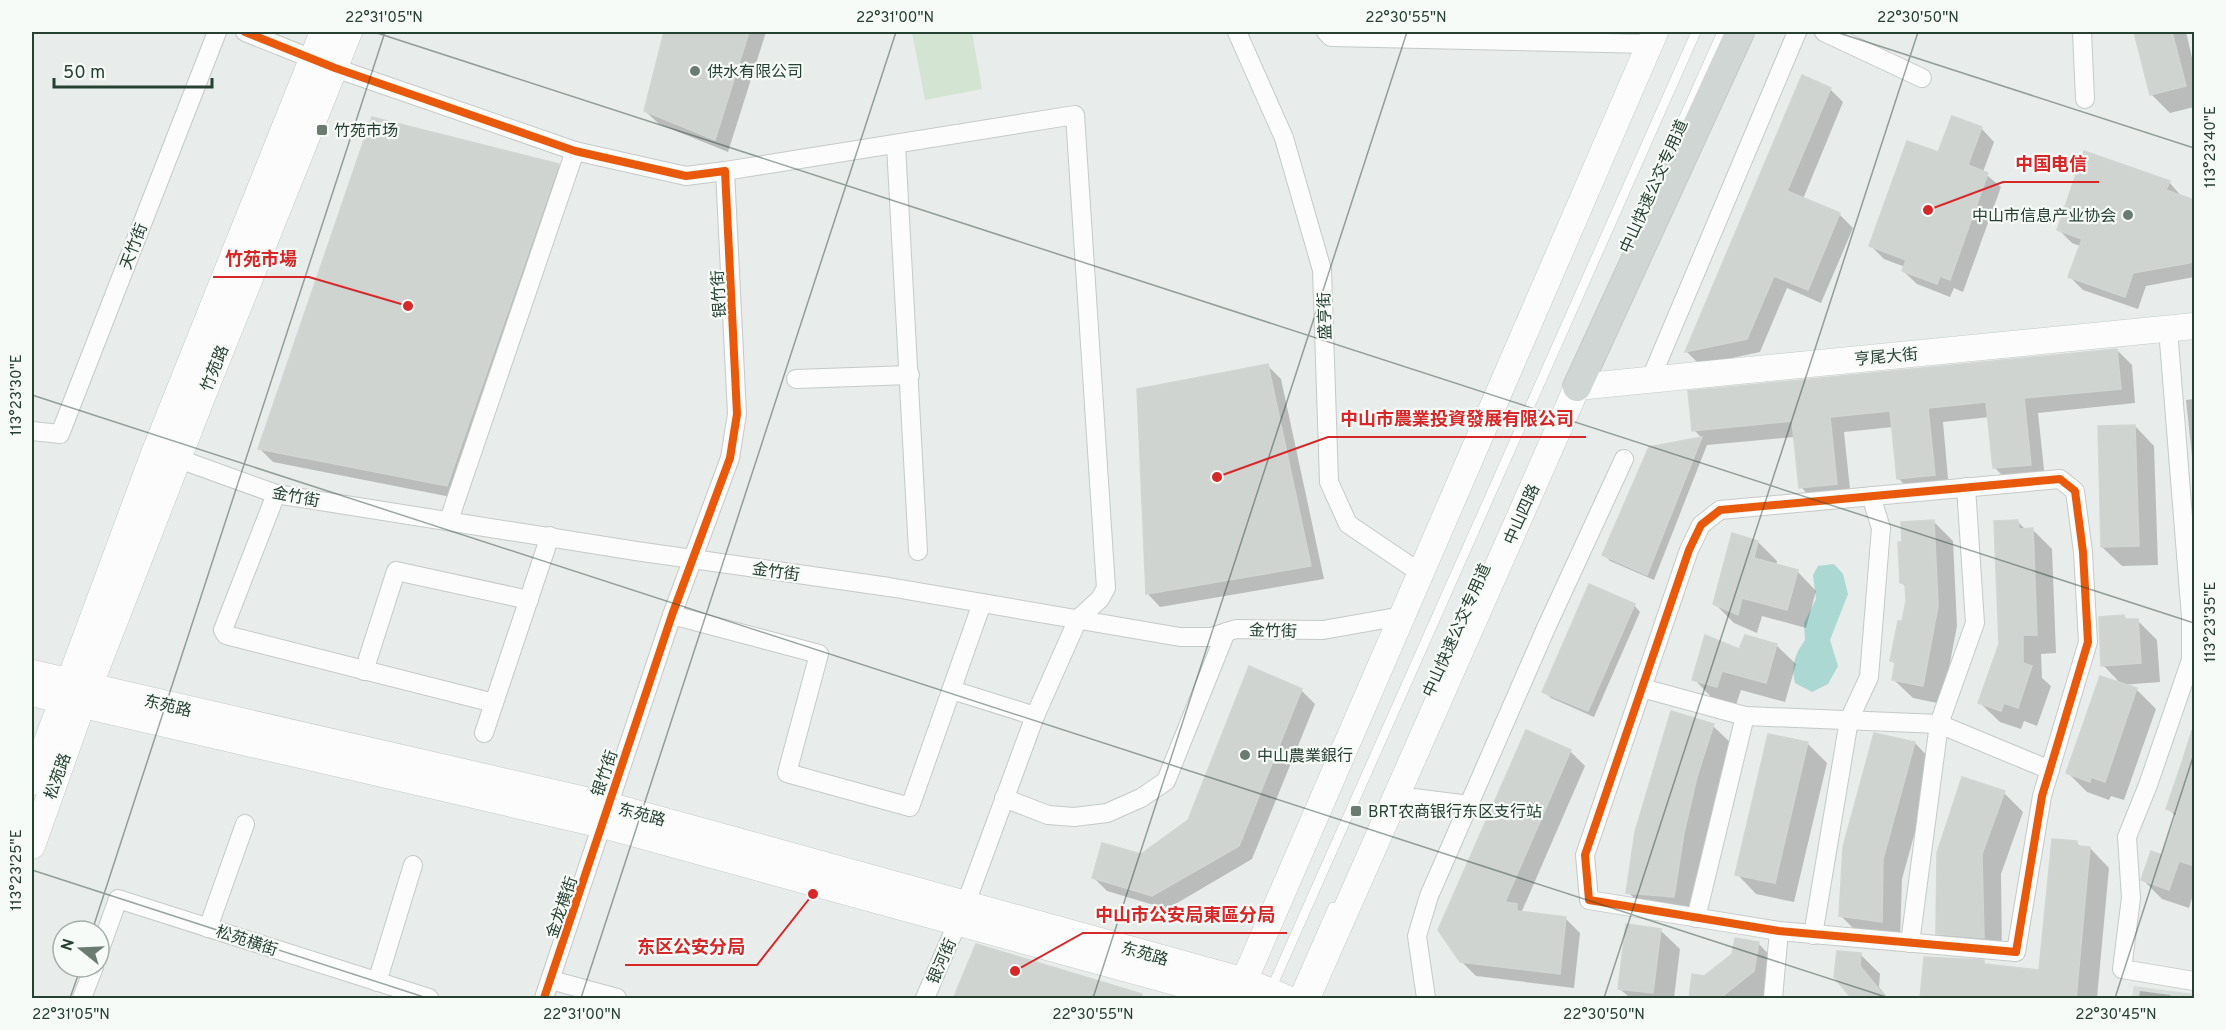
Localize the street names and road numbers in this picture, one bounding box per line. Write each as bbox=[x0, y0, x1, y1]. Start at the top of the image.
street label: 中山快速公交专用道 bbox=[1616, 117, 1693, 257]
street label: 天竹街 bbox=[117, 221, 153, 273]
street label: 银竹街 bbox=[709, 269, 731, 318]
street label: 盛亨街 bbox=[1315, 292, 1337, 340]
street label: 竹苑路 bbox=[198, 343, 234, 395]
street label: 亨尾大街 bbox=[1853, 345, 1919, 371]
street label: 中山四路 bbox=[1501, 482, 1545, 548]
street label: 金竹街 bbox=[270, 484, 321, 512]
street label: 金竹街 bbox=[751, 560, 801, 586]
street label: 中山快速公交专用道 bbox=[1419, 561, 1496, 701]
street label: 金竹街 bbox=[1249, 621, 1297, 643]
street label: 东苑路 bbox=[142, 692, 193, 722]
street label: 银竹街 bbox=[589, 748, 623, 800]
street label: 松苑路 bbox=[41, 751, 76, 803]
street label: 东苑路 bbox=[616, 800, 667, 832]
street label: 金龙横街 bbox=[543, 874, 583, 941]
street label: 松苑横街 bbox=[213, 923, 280, 961]
street label: 银河街 bbox=[924, 936, 962, 988]
street label: 东苑路 bbox=[1119, 939, 1170, 971]

